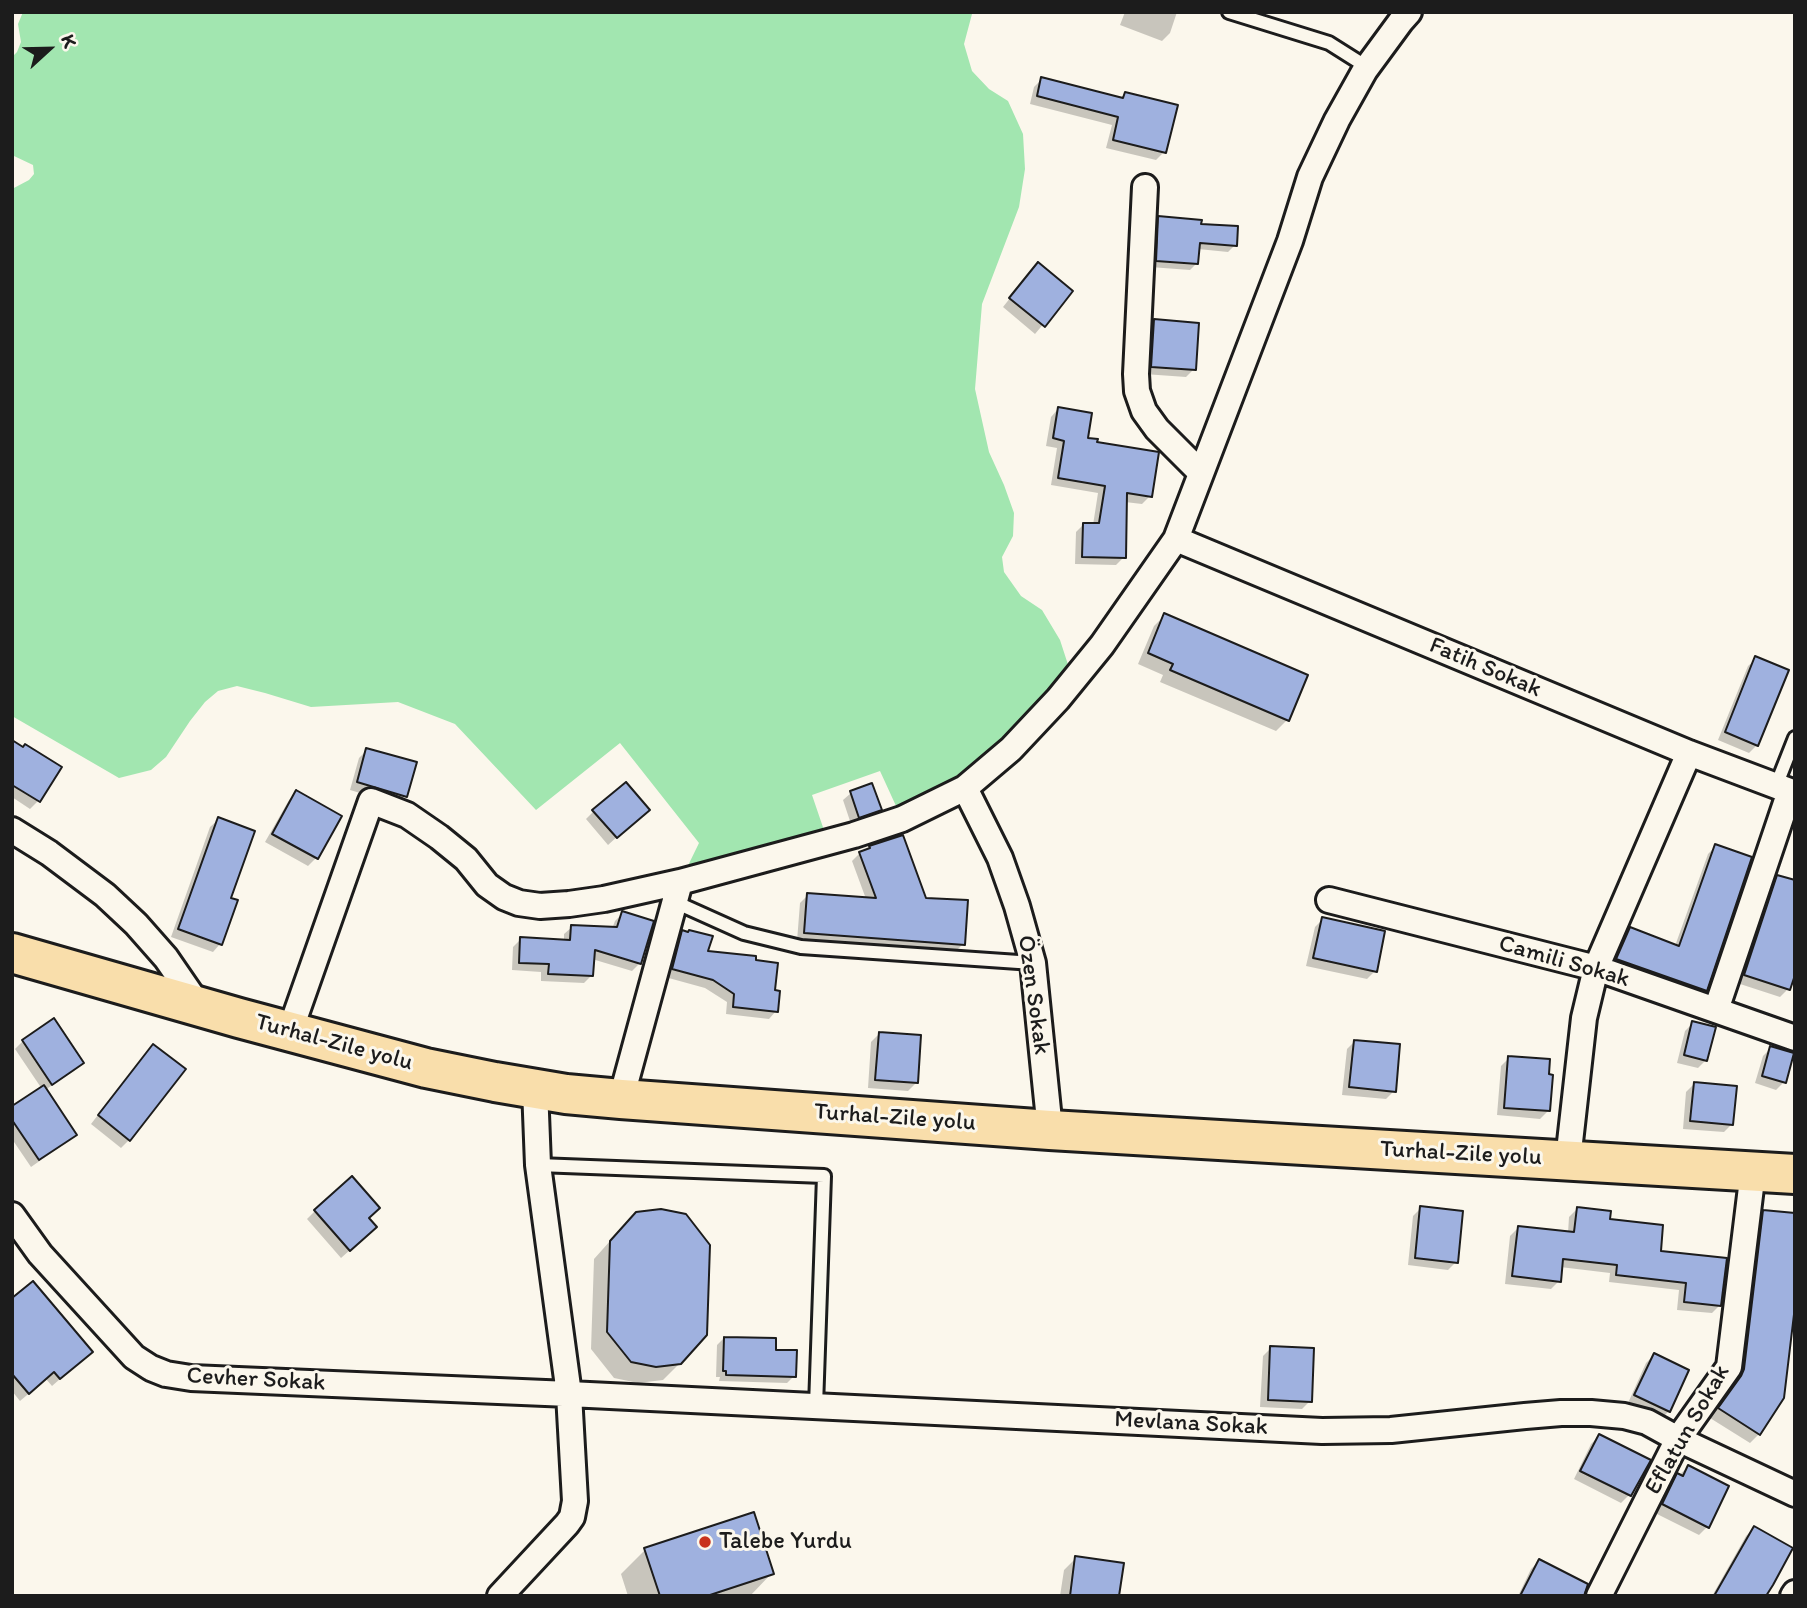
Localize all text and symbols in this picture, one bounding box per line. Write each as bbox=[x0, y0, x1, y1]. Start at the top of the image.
north arrow bbox=[14, 14, 84, 84]
text: K bbox=[56, 31, 82, 51]
street label: Fatih Sokak bbox=[1425, 632, 1545, 704]
street label: Camili Sokak bbox=[1495, 930, 1633, 994]
street label: Özen Sokak bbox=[1010, 933, 1056, 1057]
street label: Turhal-Zile yolu bbox=[252, 1008, 416, 1078]
street label: Turhal-Zile yolu bbox=[813, 1098, 977, 1138]
street label: Turhal-Zile yolu bbox=[1379, 1135, 1543, 1173]
street label: Eflatun Sokak bbox=[1639, 1360, 1737, 1500]
street label: Cevher Sokak bbox=[186, 1362, 326, 1398]
street label: Mevlana Sokak bbox=[1113, 1406, 1269, 1442]
place label: Talebe Yurdu bbox=[719, 1528, 852, 1556]
marker: Talebe Yurdu bbox=[697, 1534, 713, 1550]

